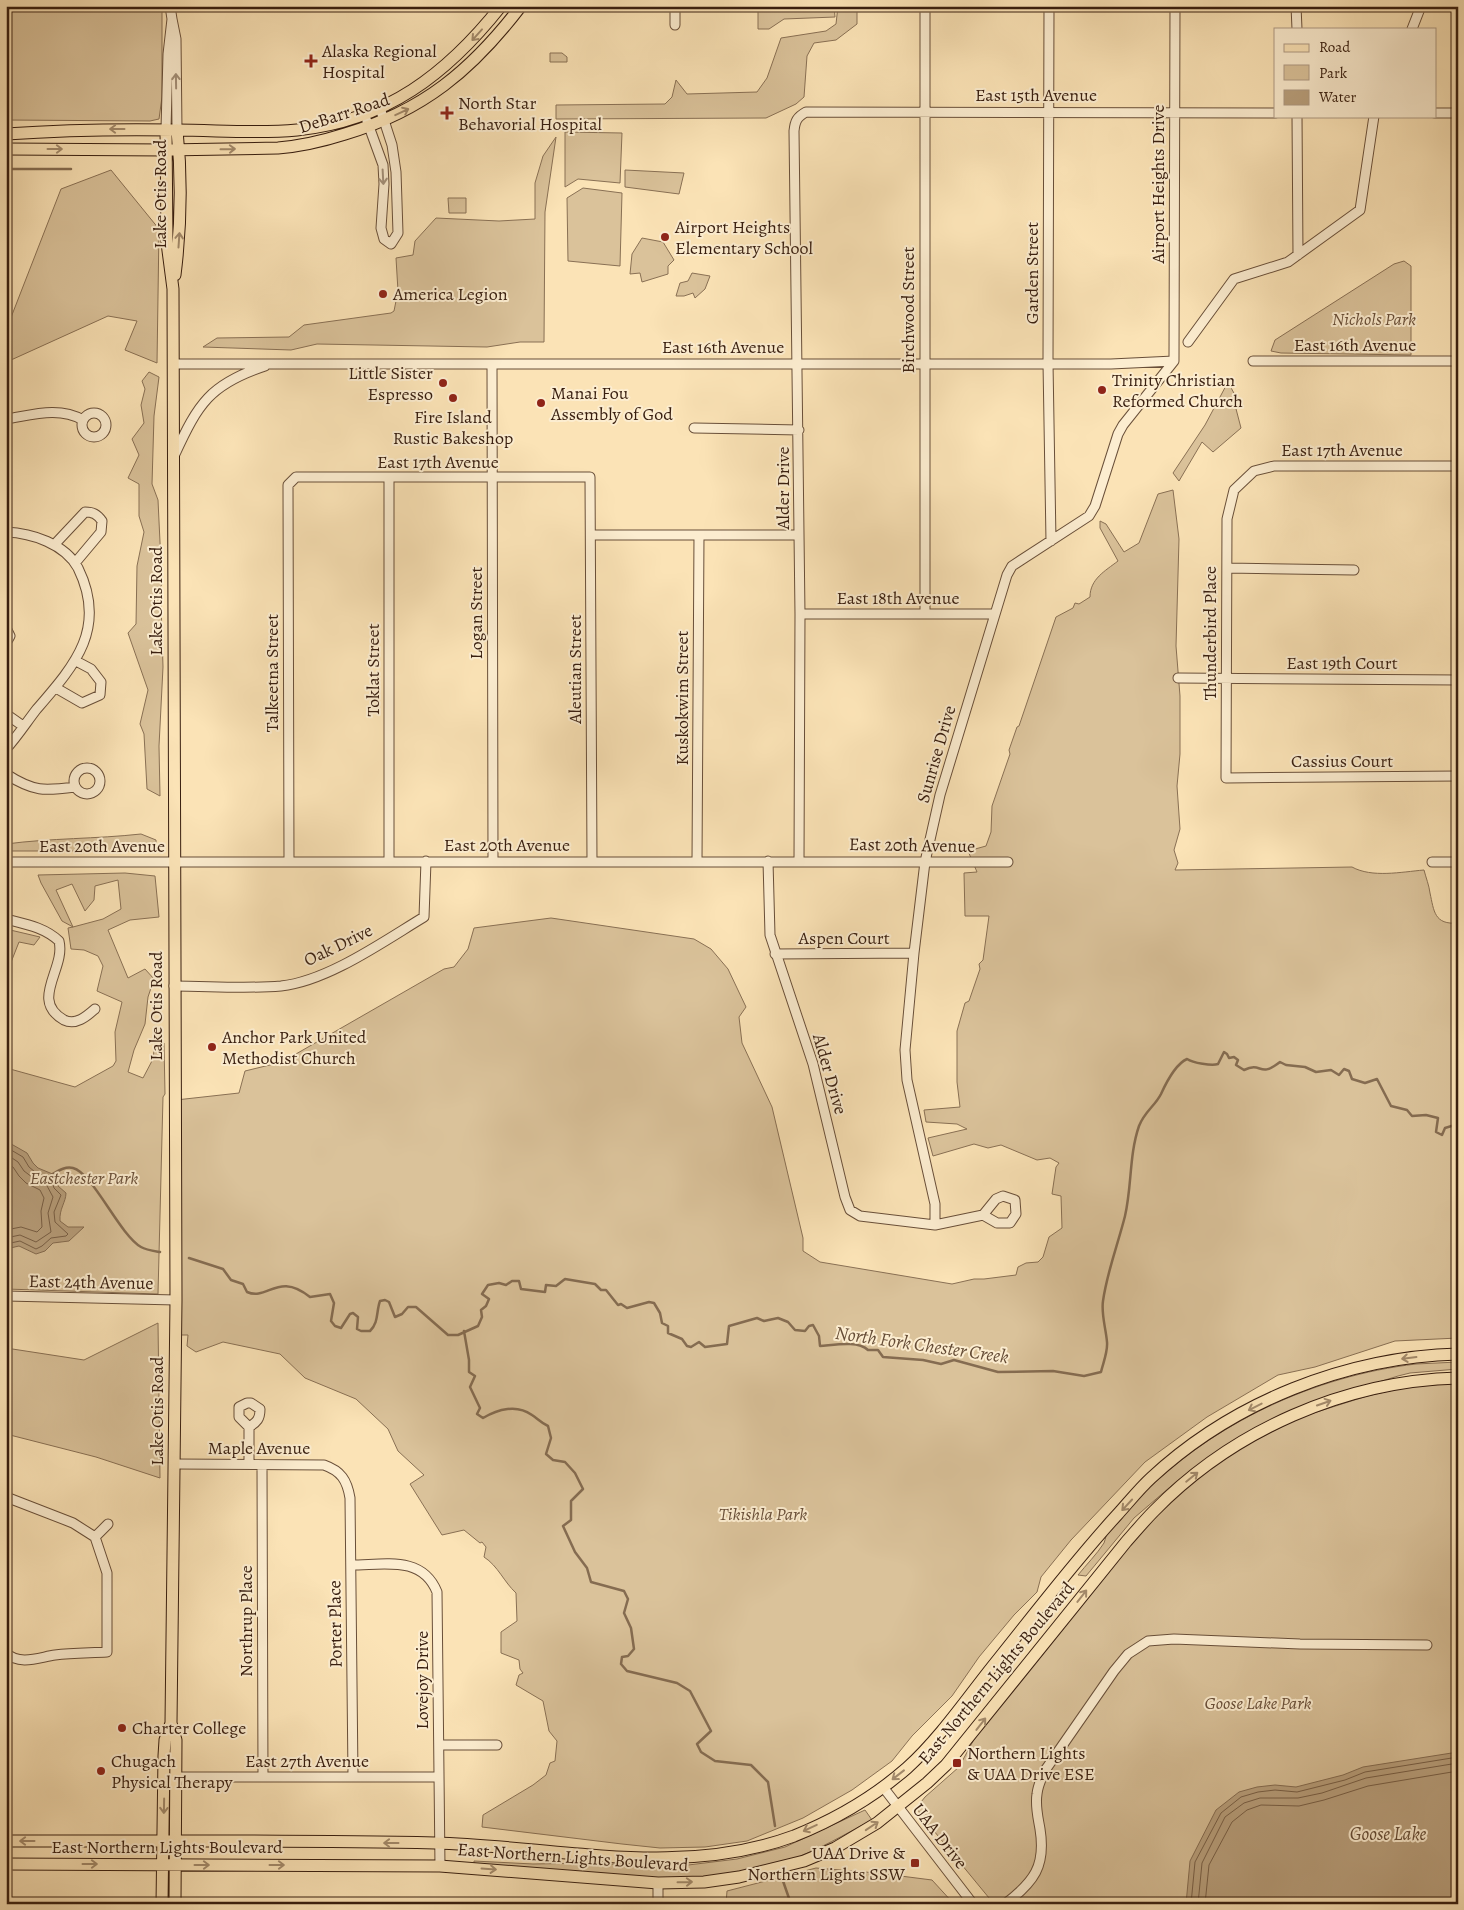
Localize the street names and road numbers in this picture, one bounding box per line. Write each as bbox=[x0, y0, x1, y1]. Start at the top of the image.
street label: East 15th Avenue bbox=[975, 83, 1097, 107]
street label: DeBarr Road bbox=[296, 87, 393, 139]
street label: Airport Heights Drive bbox=[1146, 104, 1170, 265]
street label: Lake Otis Road bbox=[148, 139, 172, 249]
street label: Garden Street bbox=[1020, 222, 1044, 324]
street label: Birchwood Street bbox=[896, 246, 920, 374]
street label: East 16th Avenue bbox=[1294, 333, 1416, 357]
street label: East 16th Avenue bbox=[662, 335, 784, 359]
street label: East 17th Avenue bbox=[1281, 438, 1403, 462]
street label: Alder Drive bbox=[771, 446, 795, 531]
street label: East 17th Avenue bbox=[377, 450, 499, 474]
street label: Lake Otis Road bbox=[144, 546, 168, 656]
street label: Logan Street bbox=[464, 566, 488, 659]
street label: Thunderbird Place bbox=[1198, 566, 1222, 700]
street label: East 18th Avenue bbox=[836, 586, 960, 610]
street label: Talkeetna Street bbox=[260, 614, 284, 732]
street label: Aleutian Street bbox=[563, 614, 587, 725]
street label: Toklat Street bbox=[361, 623, 385, 717]
street label: Kuskokwim Street bbox=[670, 630, 694, 765]
street label: East 19th Court bbox=[1286, 651, 1398, 675]
street label: Sunrise Drive bbox=[911, 702, 961, 806]
street label: Cassius Court bbox=[1291, 749, 1393, 773]
street label: East 20th Avenue bbox=[849, 832, 975, 858]
street label: East 20th Avenue bbox=[444, 833, 570, 857]
street label: East 20th Avenue bbox=[39, 834, 165, 858]
street label: Oak Drive bbox=[300, 918, 376, 972]
street label: Aspen Court bbox=[797, 926, 890, 950]
street label: Lake Otis Road bbox=[144, 951, 168, 1061]
street label: Alder Drive bbox=[807, 1030, 853, 1117]
street label: East 24th Avenue bbox=[28, 1269, 154, 1295]
street label: Lake Otis Road bbox=[145, 1356, 169, 1466]
street label: Maple Avenue bbox=[208, 1436, 310, 1460]
street label: Northrup Place bbox=[234, 1565, 258, 1677]
street label: East Northern Lights Boulevard bbox=[912, 1576, 1080, 1769]
street label: Porter Place bbox=[322, 1580, 348, 1668]
street label: Lovejoy Drive bbox=[410, 1631, 434, 1729]
street label: East 27th Avenue bbox=[245, 1749, 369, 1773]
street label: UAA Drive bbox=[907, 1798, 973, 1874]
street label: East Northern Lights Boulevard bbox=[51, 1835, 283, 1859]
street label: East Northern Lights Boulevard bbox=[457, 1837, 690, 1877]

